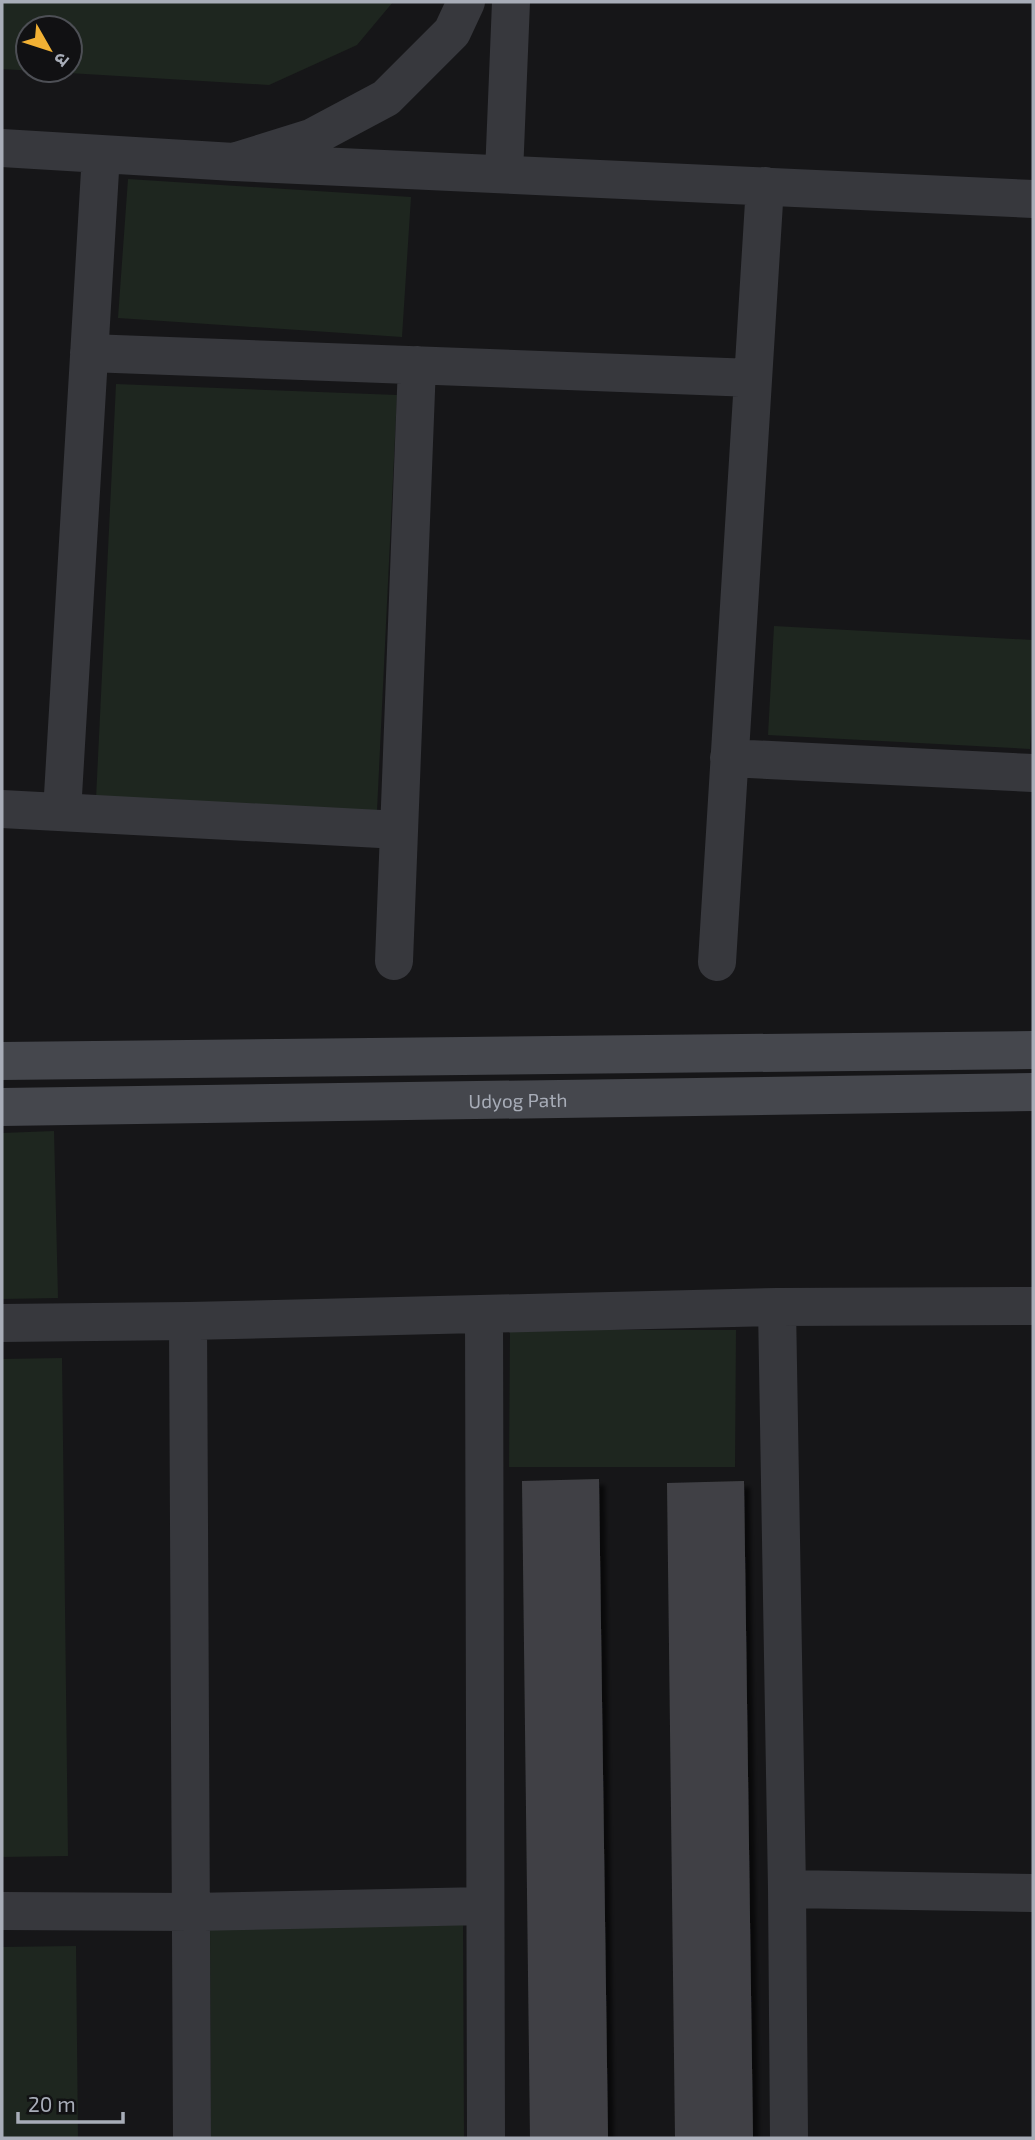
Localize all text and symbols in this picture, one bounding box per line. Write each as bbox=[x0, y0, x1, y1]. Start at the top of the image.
north arrow bbox=[14, 14, 84, 84]
text: उ bbox=[50, 48, 75, 72]
street label: Udyog Path bbox=[468, 1087, 568, 1112]
scale bar bbox=[18, 2080, 122, 2124]
text: 20 m bbox=[28, 2091, 76, 2116]

